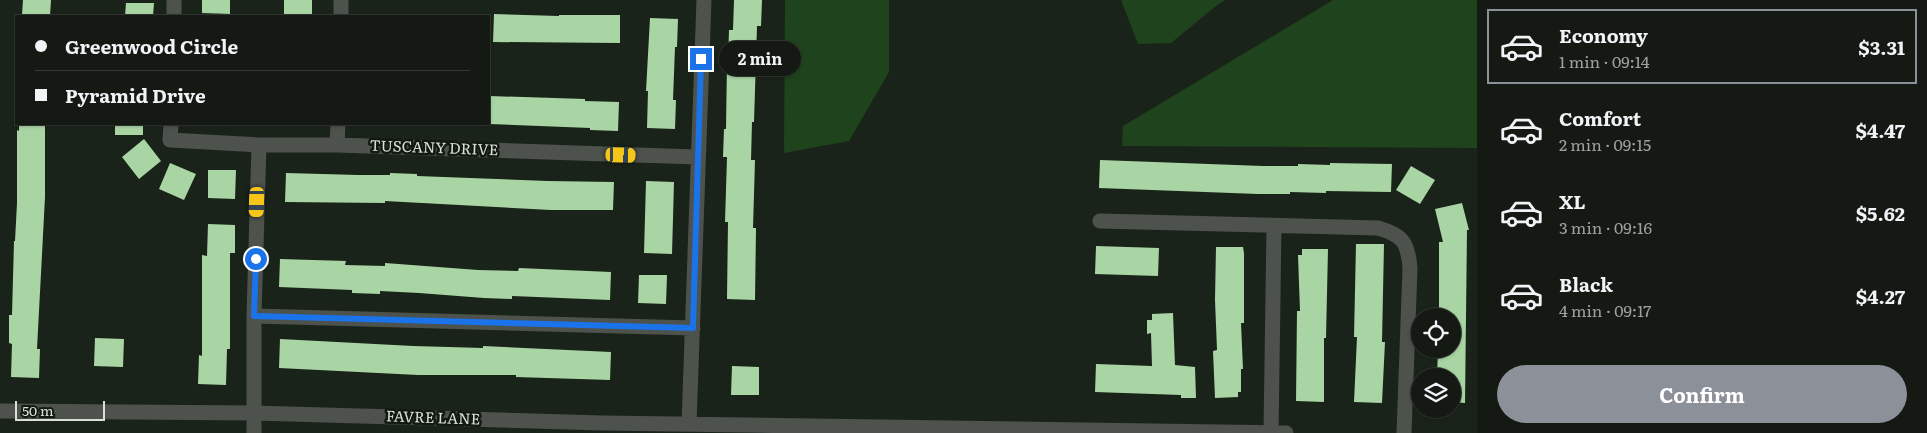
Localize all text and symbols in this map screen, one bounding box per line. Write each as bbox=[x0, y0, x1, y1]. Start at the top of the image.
text: Economy bbox=[1559, 21, 1648, 49]
icon: car bbox=[1499, 24, 1544, 69]
text: Greenwood Circle bbox=[65, 32, 238, 60]
text: $3.31 bbox=[1858, 33, 1905, 61]
callout: 2 min bbox=[718, 42, 801, 76]
text: 2 min bbox=[738, 46, 782, 70]
route end bbox=[690, 48, 712, 70]
text: 1 min · 09:14 bbox=[1559, 49, 1650, 73]
text: Pyramid Drive bbox=[65, 81, 206, 109]
text: Comfort bbox=[1559, 104, 1641, 132]
icon: car bbox=[1499, 107, 1544, 152]
text: $4.47 bbox=[1855, 116, 1905, 144]
text: 2 min · 09:15 bbox=[1559, 132, 1651, 156]
street label: TUSCANY DRIVE bbox=[369, 133, 499, 160]
car bbox=[605, 147, 636, 163]
car bbox=[248, 187, 265, 217]
text: XL bbox=[1559, 187, 1586, 215]
icon: car bbox=[1499, 190, 1544, 235]
text: $5.62 bbox=[1856, 199, 1905, 227]
text: 3 min · 09:16 bbox=[1559, 215, 1652, 239]
route start bbox=[245, 248, 267, 270]
text: Black bbox=[1559, 270, 1613, 298]
icon: car bbox=[1499, 273, 1544, 318]
text: $4.27 bbox=[1856, 282, 1905, 310]
text: 4 min · 09:17 bbox=[1559, 298, 1651, 322]
map controls bbox=[1411, 308, 1461, 418]
button: locate bbox=[1411, 308, 1461, 358]
button: Confirm bbox=[1497, 365, 1907, 423]
button: layers bbox=[1411, 368, 1461, 418]
scale bar bbox=[15, 398, 105, 421]
text: 50 m bbox=[22, 400, 54, 420]
street label: FAVRE LANE bbox=[385, 403, 481, 430]

